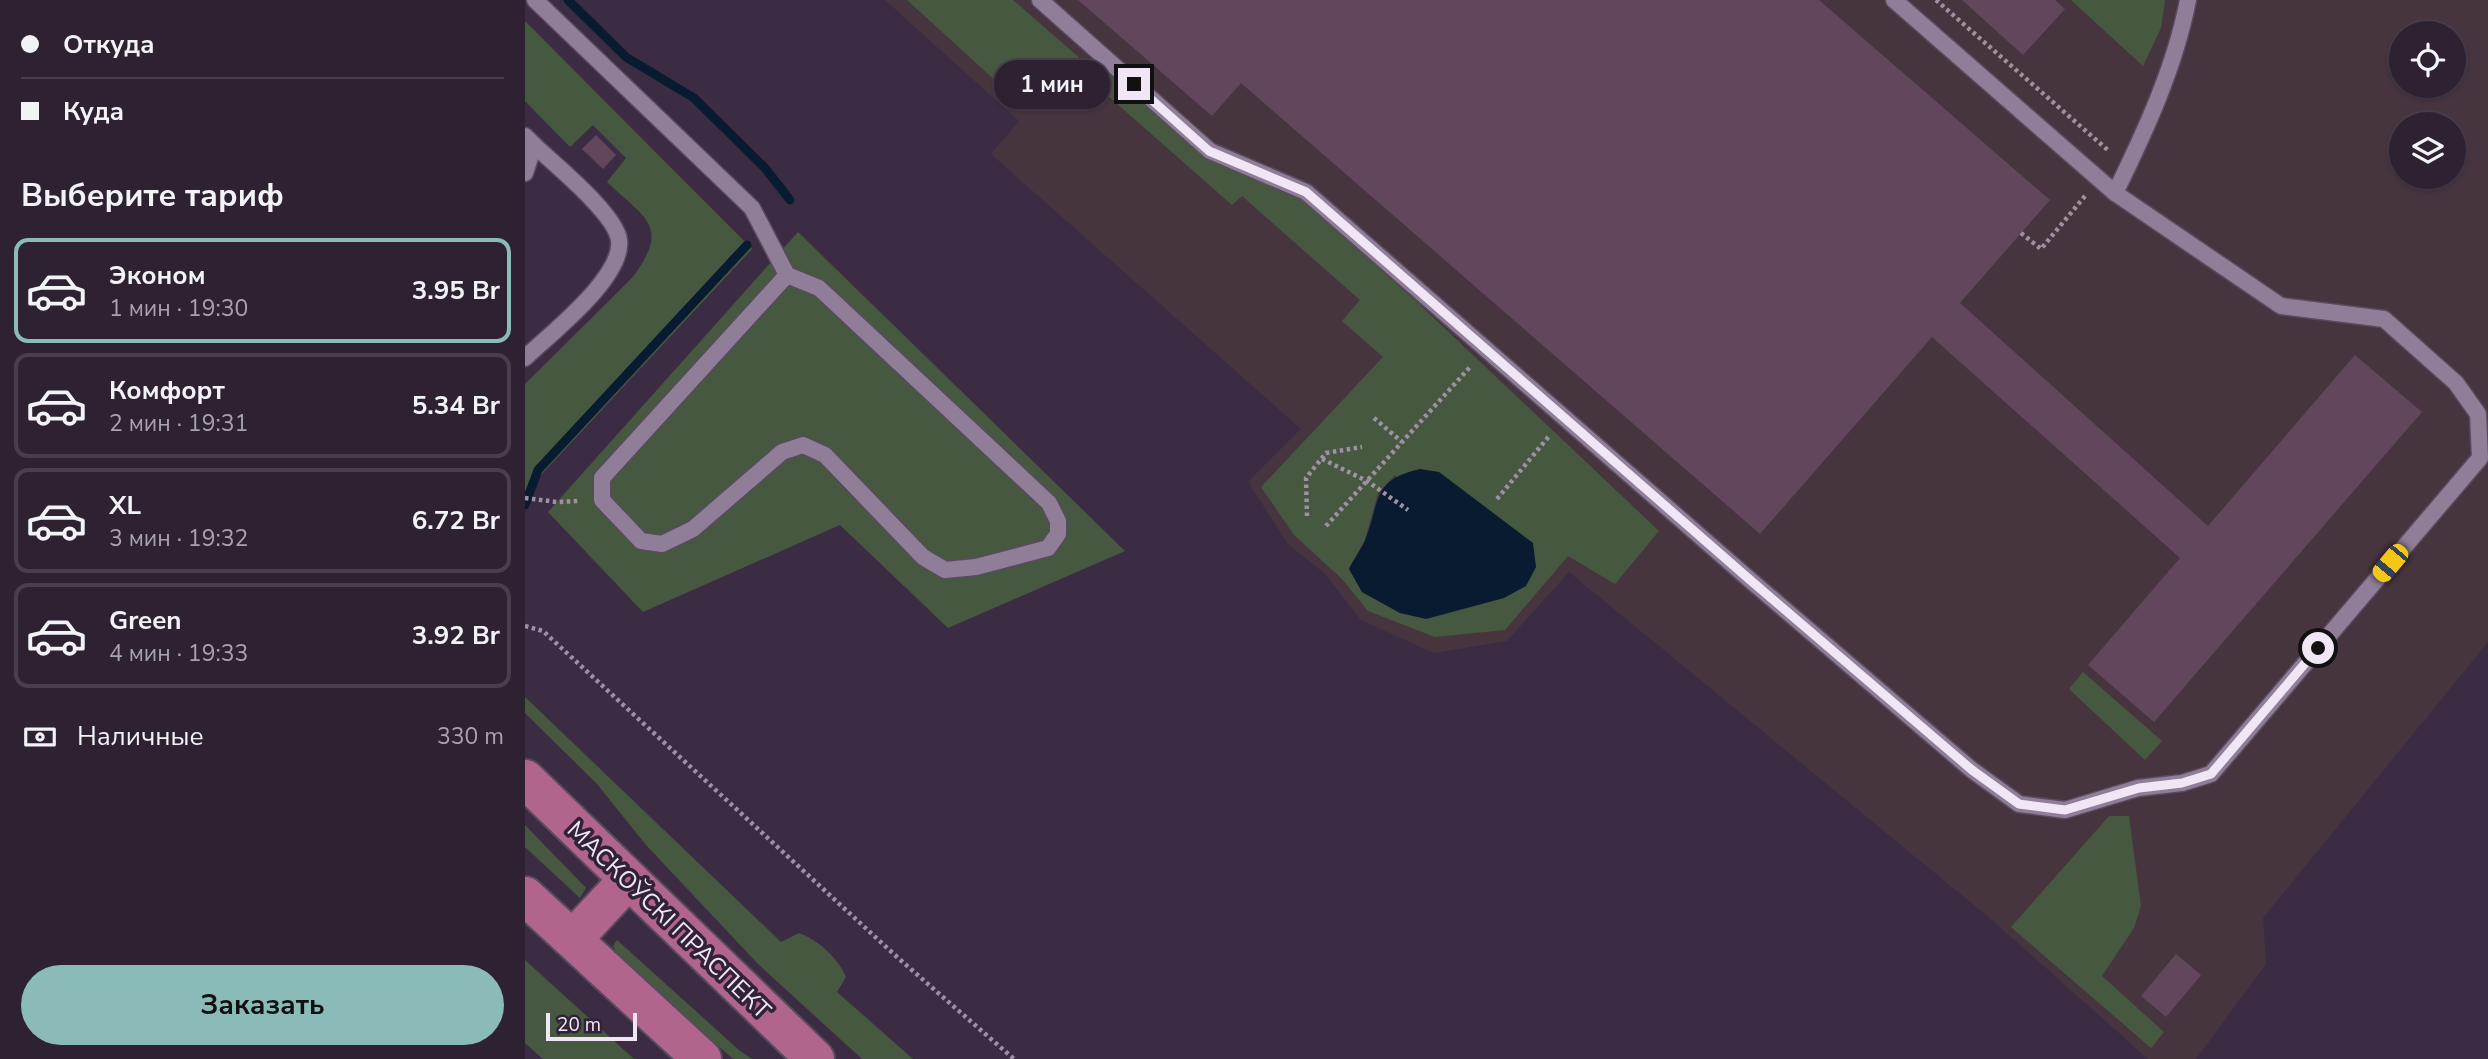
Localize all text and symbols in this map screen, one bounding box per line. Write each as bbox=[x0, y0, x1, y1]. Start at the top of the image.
map controls bbox=[2389, 21, 2466, 189]
button: locate bbox=[2389, 21, 2466, 98]
text: Откуда bbox=[63, 27, 155, 62]
callout: 1 мин bbox=[994, 60, 1109, 108]
route end bbox=[1118, 68, 1150, 100]
text: 1 мин bbox=[1020, 69, 1084, 100]
text: Куда bbox=[63, 94, 124, 129]
button: layers bbox=[2389, 112, 2466, 189]
text: Выберите тариф bbox=[21, 174, 284, 217]
text: Эконом bbox=[109, 258, 206, 293]
icon: car bbox=[25, 259, 88, 322]
text: 3.95 Br bbox=[412, 273, 500, 308]
text: 1 мин · 19:30 bbox=[109, 293, 248, 324]
text: Комфорт bbox=[109, 373, 225, 408]
icon: car bbox=[25, 374, 88, 437]
text: 5.34 Br bbox=[412, 388, 500, 423]
text: 2 мин · 19:31 bbox=[109, 408, 248, 439]
text: XL bbox=[109, 488, 141, 523]
icon: car bbox=[25, 489, 88, 552]
text: 6.72 Br bbox=[412, 503, 500, 538]
text: 3 мин · 19:32 bbox=[109, 523, 248, 554]
car bbox=[2369, 540, 2412, 586]
text: Green bbox=[109, 603, 182, 638]
icon: car bbox=[25, 604, 88, 667]
text: 3.92 Br bbox=[412, 618, 500, 653]
route start bbox=[2302, 632, 2334, 664]
text: 4 мин · 19:33 bbox=[109, 638, 248, 669]
icon: cash bbox=[21, 718, 59, 756]
text: Наличные bbox=[77, 719, 204, 754]
text: 330 m bbox=[437, 721, 504, 752]
street label: МАСКОЎСКІ ПРАСПЕКТ bbox=[560, 814, 778, 1026]
button: Заказать bbox=[21, 965, 504, 1045]
scale bar bbox=[546, 1010, 637, 1042]
text: 20 m bbox=[557, 1012, 601, 1038]

